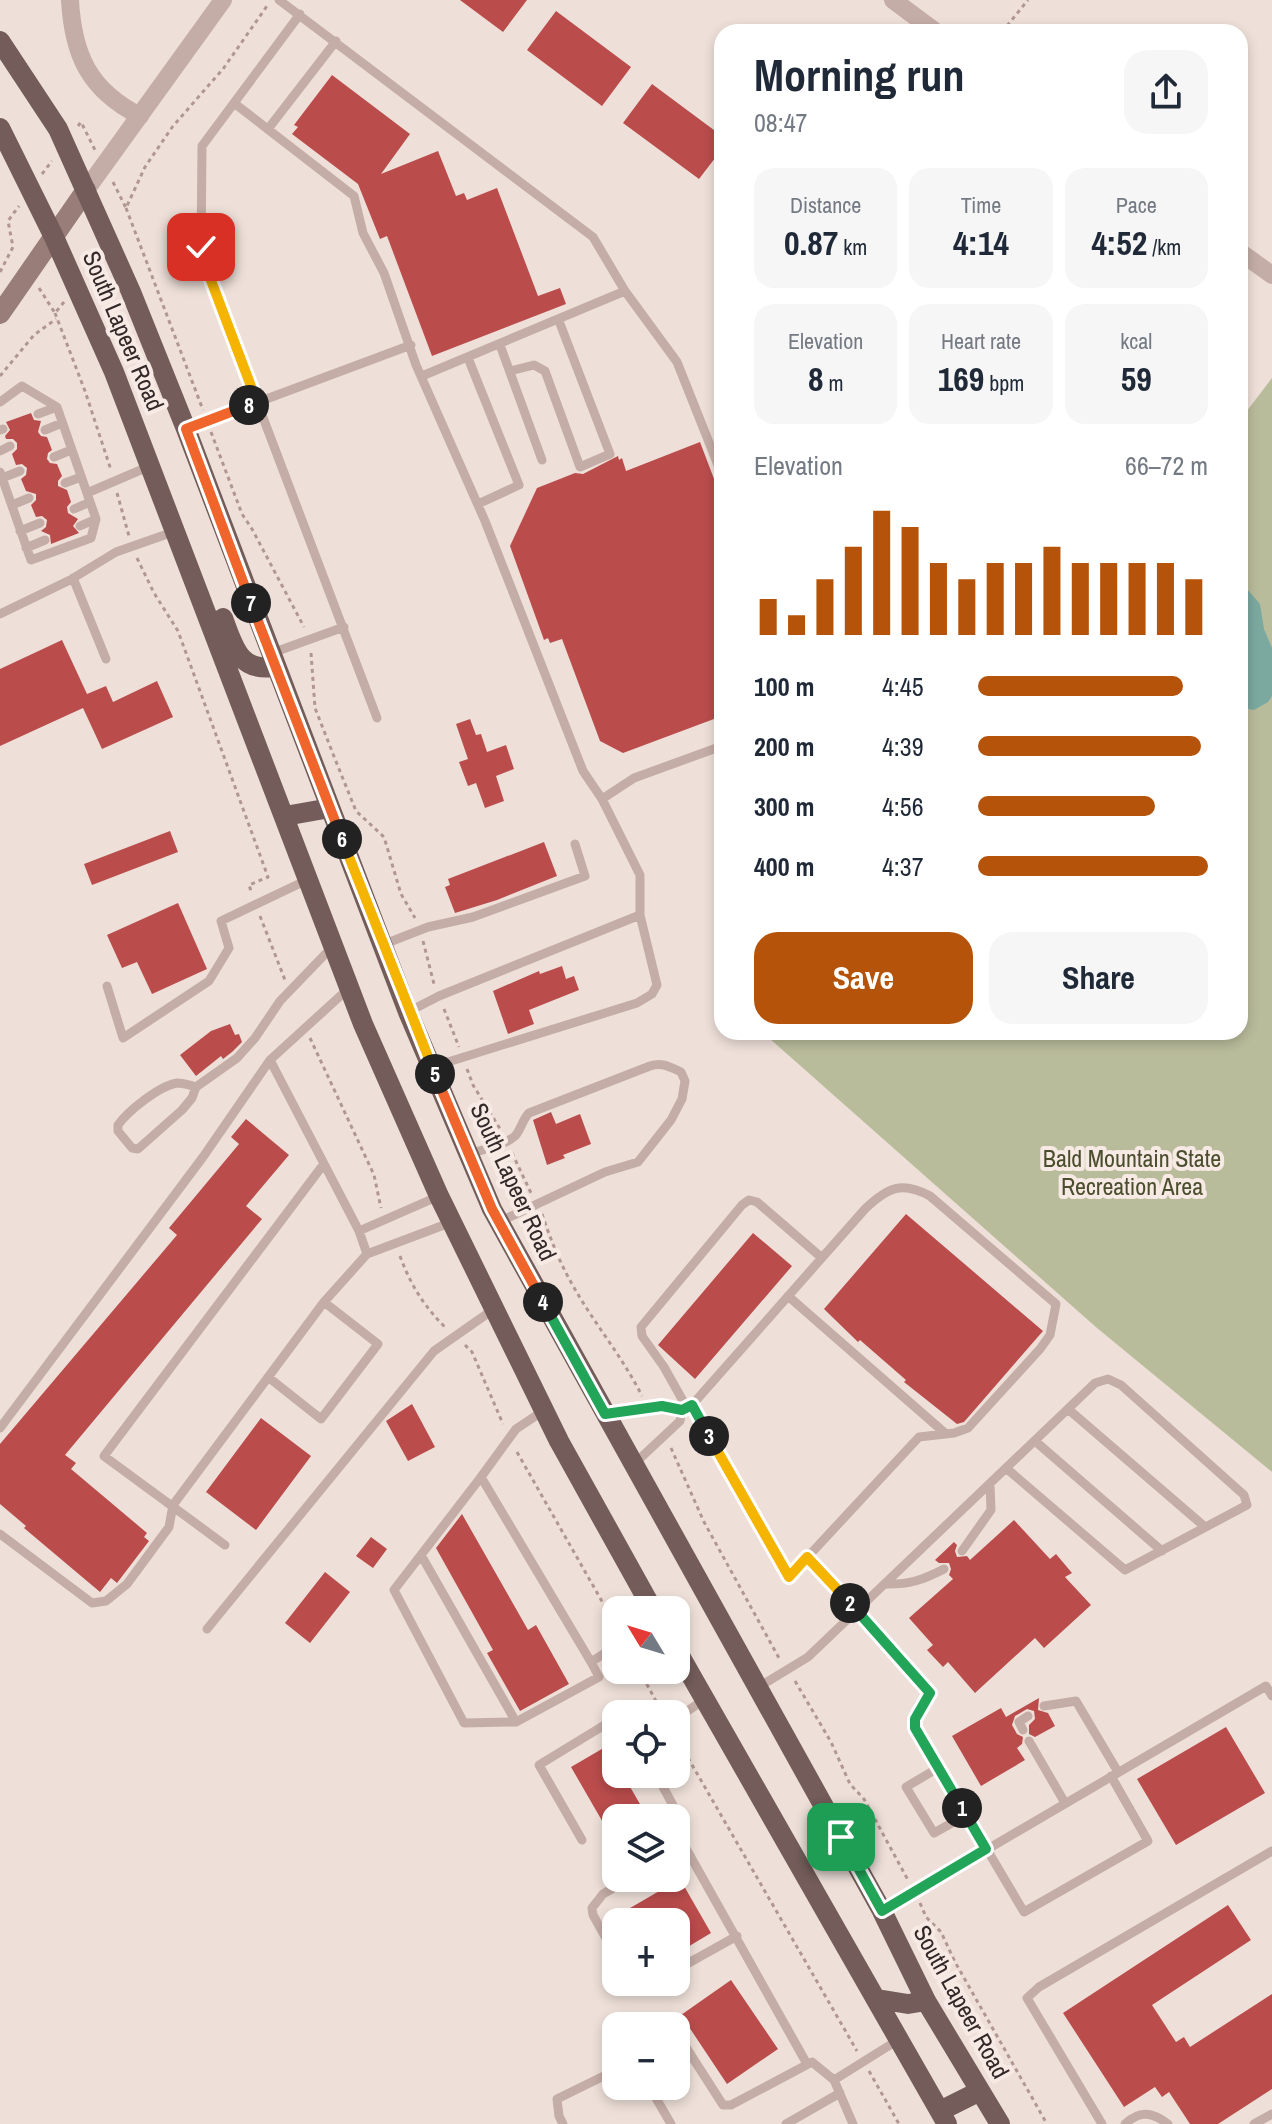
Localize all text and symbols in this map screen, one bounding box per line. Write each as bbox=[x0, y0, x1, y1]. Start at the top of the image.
text: Morning run bbox=[754, 45, 964, 105]
button: share bbox=[1124, 50, 1208, 134]
text: 08:47 bbox=[754, 105, 807, 140]
text: Distance bbox=[790, 190, 861, 220]
text: Time bbox=[961, 190, 1001, 220]
text: Pace bbox=[1116, 190, 1157, 220]
pin bbox=[167, 213, 235, 281]
text: 0.87 bbox=[784, 220, 838, 266]
text: 4:14 bbox=[953, 220, 1009, 266]
text: 4:52 bbox=[1091, 220, 1147, 266]
icon: check bbox=[179, 225, 223, 269]
text: km bbox=[838, 232, 867, 262]
text: /km bbox=[1147, 232, 1181, 262]
street label: South Lapeer Road bbox=[76, 246, 172, 415]
text: Elevation bbox=[788, 326, 863, 356]
text: Heart rate bbox=[941, 326, 1021, 356]
text: kcal bbox=[1120, 326, 1152, 356]
text: 8 bbox=[808, 356, 823, 402]
text: 169 bbox=[938, 356, 984, 402]
text: 59 bbox=[1121, 356, 1152, 402]
text: m bbox=[823, 368, 843, 398]
text: bpm bbox=[984, 368, 1024, 398]
pin: 8 bbox=[229, 385, 269, 425]
text: 8 bbox=[244, 390, 254, 420]
text: Elevation bbox=[754, 448, 843, 483]
text: 66–72 m bbox=[1125, 448, 1208, 483]
pin: 7 bbox=[231, 583, 271, 623]
text: 7 bbox=[246, 588, 256, 618]
text: 100 m bbox=[754, 669, 814, 704]
text: 4:45 bbox=[882, 669, 924, 704]
text: 200 m bbox=[754, 729, 814, 764]
text: 4:39 bbox=[882, 729, 924, 764]
text: 300 m bbox=[754, 789, 814, 824]
text: 4:56 bbox=[882, 789, 924, 824]
pin: 6 bbox=[322, 819, 362, 859]
text: 6 bbox=[337, 824, 347, 854]
text: 400 m bbox=[754, 849, 814, 884]
text: 4:37 bbox=[882, 849, 924, 884]
button: Save bbox=[754, 932, 973, 1024]
button: Share bbox=[989, 932, 1208, 1024]
pin: 5 bbox=[415, 1054, 455, 1094]
text: 5 bbox=[430, 1059, 440, 1089]
street label: South Lapeer Road bbox=[463, 1097, 564, 1266]
park label: Bald Mountain State Recreation Area bbox=[1043, 1142, 1221, 1202]
pin: 4 bbox=[523, 1282, 563, 1322]
text: 4 bbox=[538, 1287, 548, 1317]
pin: 3 bbox=[689, 1416, 729, 1456]
text: 3 bbox=[704, 1421, 714, 1451]
pin: 2 bbox=[830, 1583, 870, 1623]
text: 2 bbox=[845, 1588, 855, 1618]
north arrow bbox=[602, 1596, 690, 1684]
map controls bbox=[602, 1596, 690, 2100]
button: locate bbox=[602, 1700, 690, 1788]
pin: 1 bbox=[942, 1788, 982, 1828]
text: 1 bbox=[957, 1793, 967, 1823]
pin bbox=[807, 1803, 875, 1871]
button: layers bbox=[602, 1804, 690, 1892]
icon: arrive bbox=[819, 1815, 863, 1859]
button: + bbox=[602, 1908, 690, 1996]
street label: South Lapeer Road bbox=[907, 1919, 1017, 2084]
button: − bbox=[602, 2012, 690, 2100]

